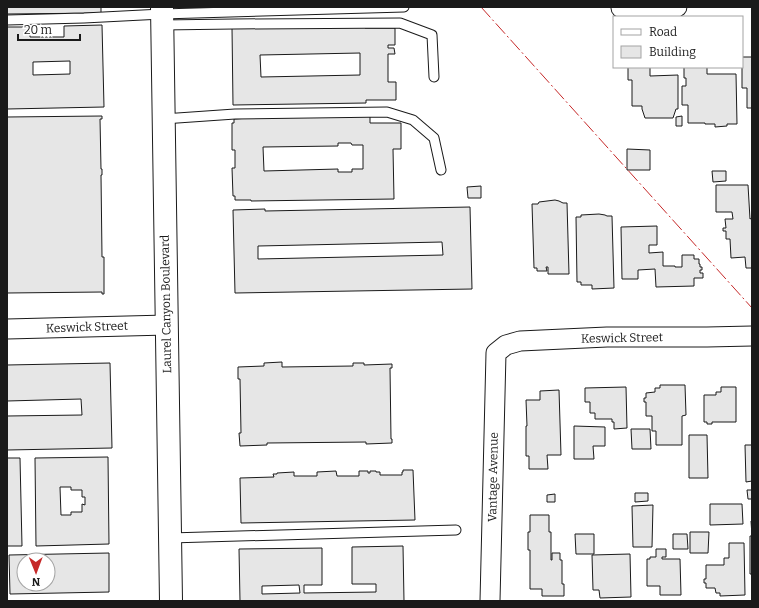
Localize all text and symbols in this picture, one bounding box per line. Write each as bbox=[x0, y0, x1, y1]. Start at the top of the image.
scale bar bbox=[18, 16, 80, 42]
legend bbox=[613, 16, 743, 68]
text: 20 m bbox=[24, 23, 53, 37]
text: Road bbox=[649, 25, 677, 39]
text: Building bbox=[649, 45, 696, 59]
street label: Laurel Canyon Boulevard bbox=[158, 235, 174, 373]
street label: Keswick Street bbox=[46, 319, 129, 335]
street label: Keswick Street bbox=[581, 330, 664, 346]
street label: Vantage Avenue bbox=[485, 432, 501, 522]
north arrow bbox=[16, 552, 56, 592]
text: N bbox=[31, 575, 41, 588]

